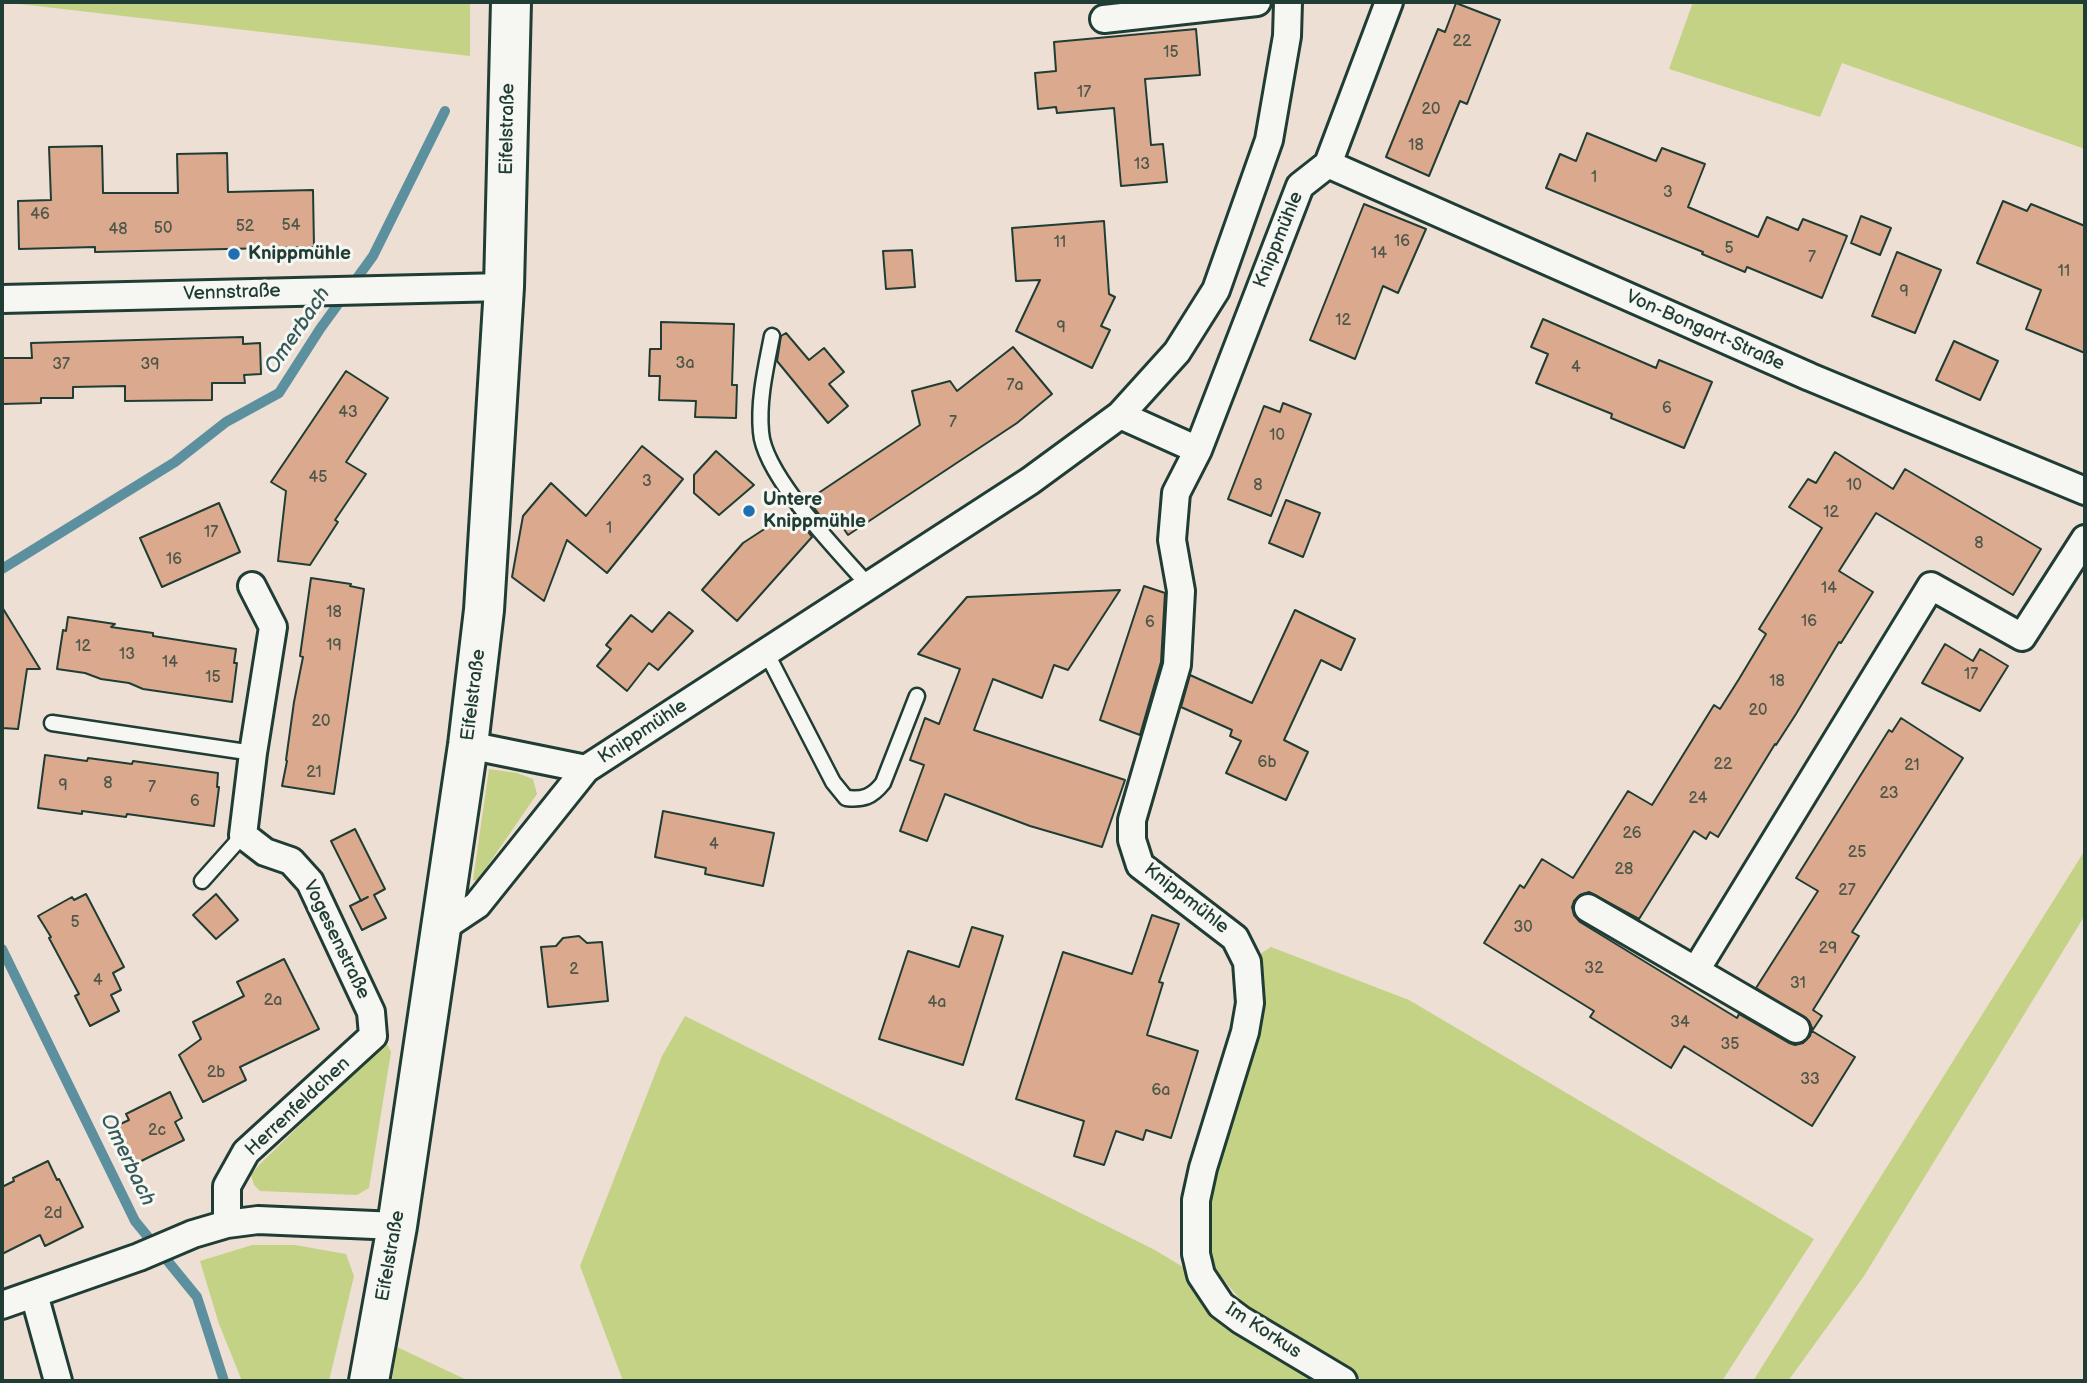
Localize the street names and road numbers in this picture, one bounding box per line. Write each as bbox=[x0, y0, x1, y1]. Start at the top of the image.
street label: Eifelstraße bbox=[496, 83, 520, 175]
street label: Knippmühle bbox=[1249, 189, 1309, 291]
street label: Vennstraße bbox=[183, 280, 281, 306]
street label: Von-Bongart-Straße bbox=[1622, 286, 1788, 376]
street label: Eifelstraße bbox=[457, 648, 491, 742]
street label: Knippmühle bbox=[594, 695, 692, 769]
street label: Knippmühle bbox=[1139, 859, 1233, 939]
street label: Vogesenstraße bbox=[297, 877, 375, 1003]
street label: Herrenfeldchen bbox=[241, 1053, 355, 1161]
street label: Eifelstraße bbox=[372, 1209, 410, 1303]
street label: Im Korkus bbox=[1221, 1298, 1305, 1364]

